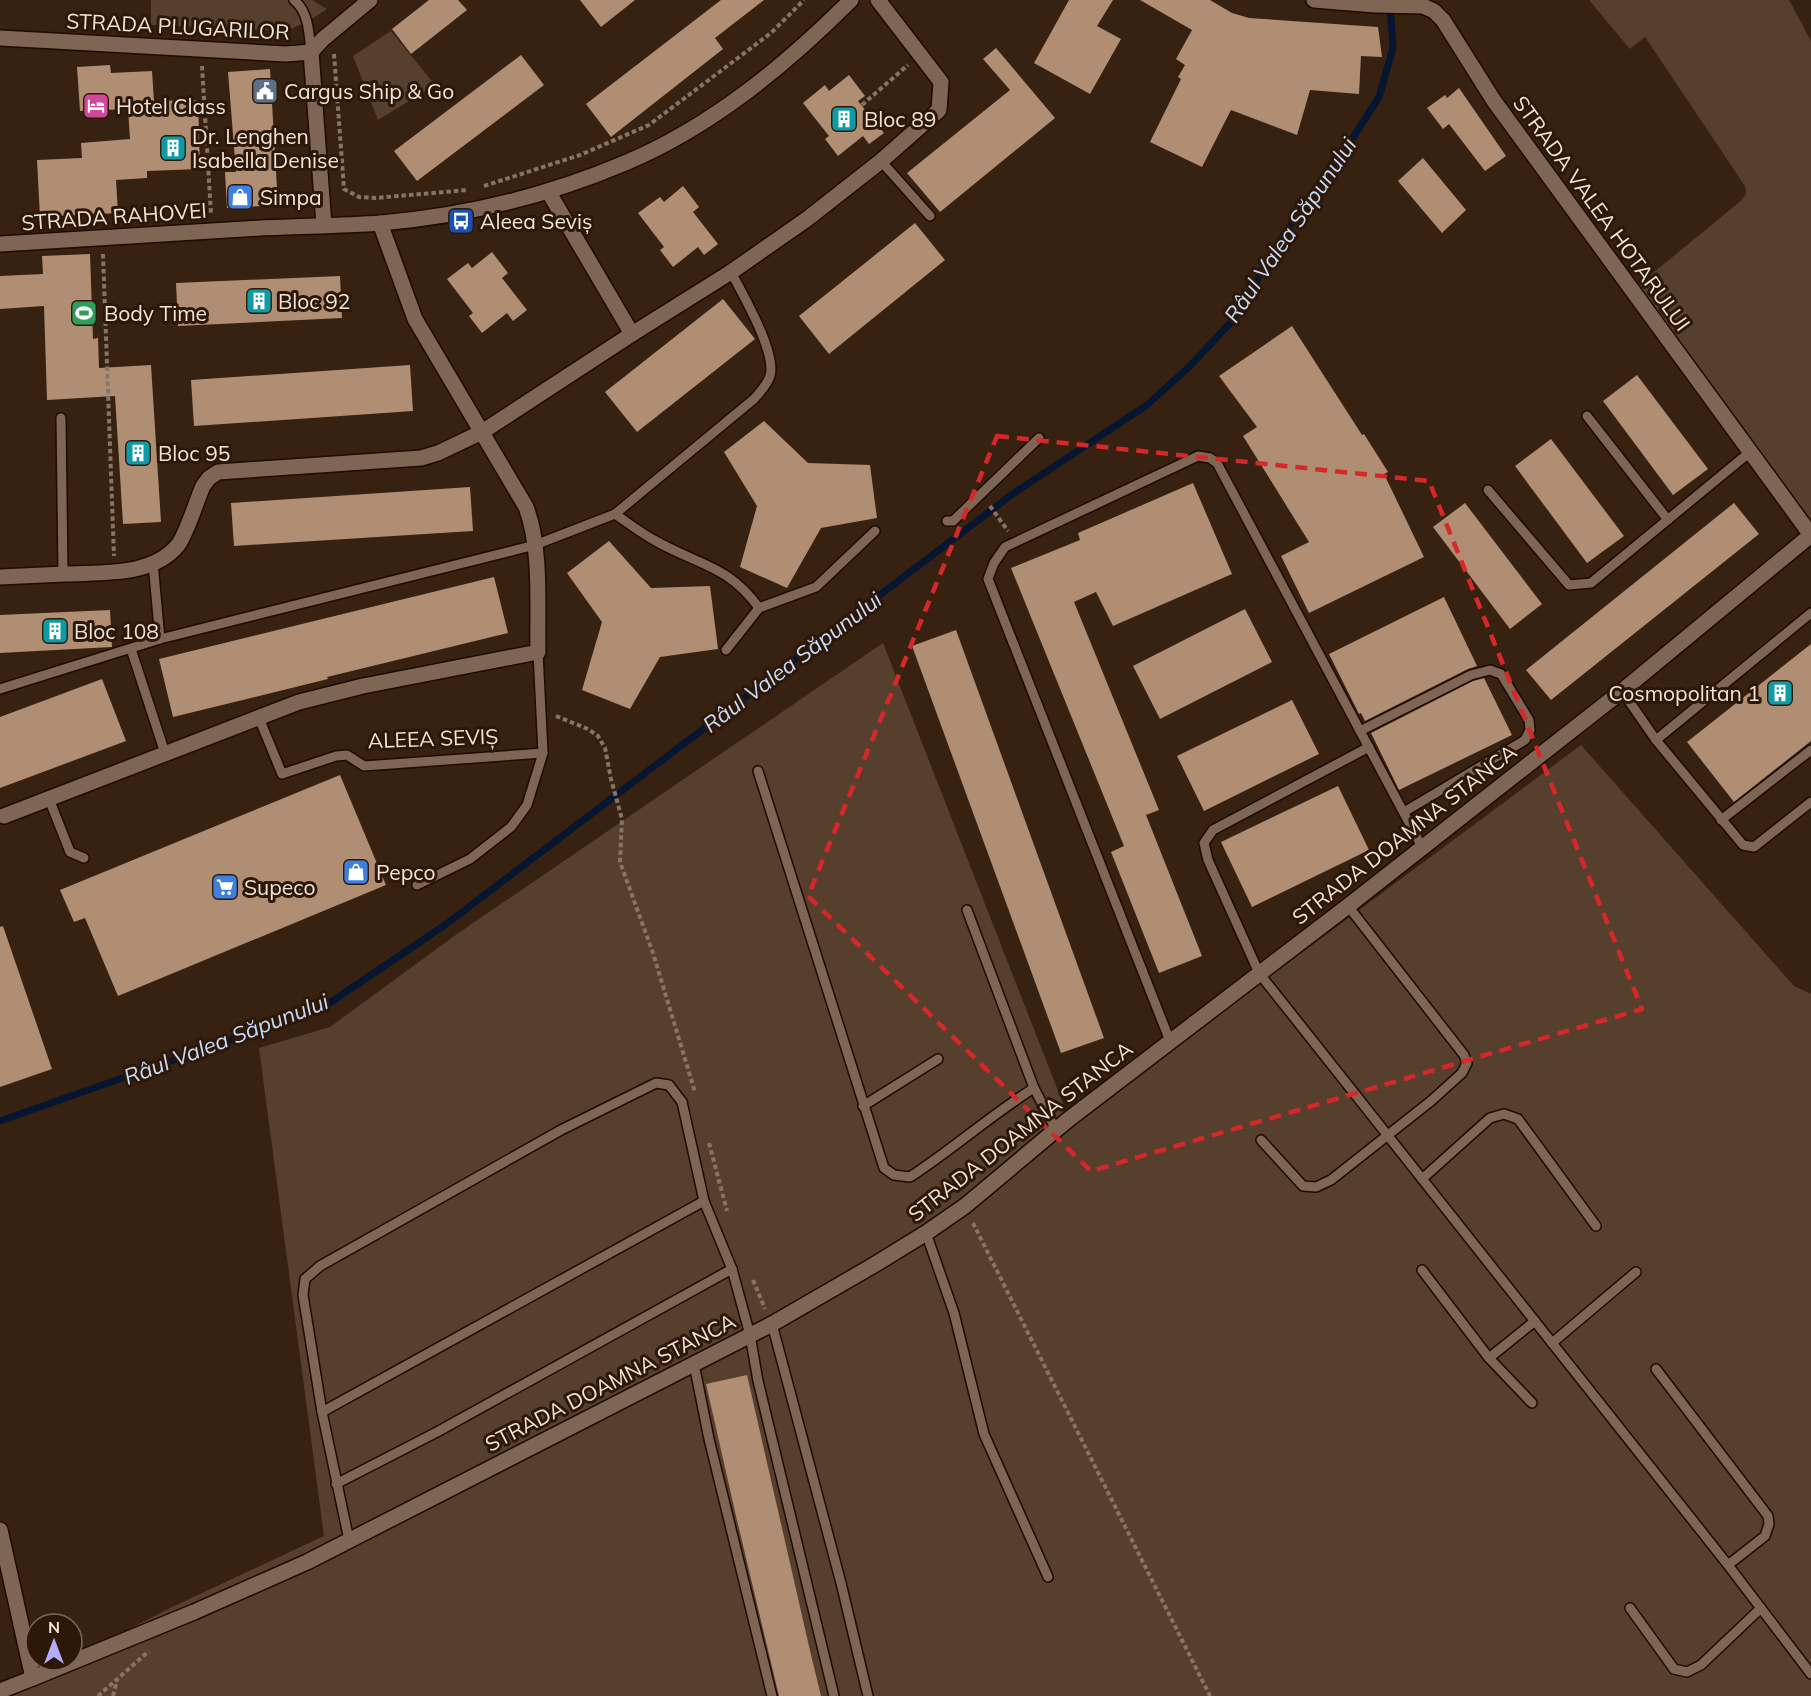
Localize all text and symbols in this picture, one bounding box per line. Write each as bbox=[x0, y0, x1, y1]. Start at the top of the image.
street label: STRADA PLUGARILOR bbox=[66, 7, 290, 45]
public building icon: Cargus Ship & Go bbox=[250, 76, 280, 106]
place label: Cargus Ship & Go bbox=[284, 78, 454, 104]
street label: STRADA VALEA HOTARULUI bbox=[1508, 90, 1696, 336]
hotel icon: Hotel Class bbox=[81, 91, 111, 121]
place label: Hotel Class bbox=[116, 93, 226, 119]
building icon: Bloc 89 bbox=[829, 104, 859, 134]
place label: Bloc 89 bbox=[864, 106, 936, 132]
place label: Dr. Lenghen Isabella Denise bbox=[192, 123, 339, 173]
water label: Râul Valea Săpunului bbox=[1218, 132, 1363, 328]
building icon: Dr. Lenghen Isabella Denise bbox=[158, 133, 188, 163]
shop icon: Simpa bbox=[225, 182, 255, 212]
place label: Simpa bbox=[260, 184, 322, 210]
street label: STRADA RAHOVEI bbox=[20, 197, 208, 235]
bus stop icon: Aleea Seviș bbox=[446, 206, 476, 236]
place label: Aleea Seviș bbox=[480, 208, 592, 235]
building icon: Bloc 92 bbox=[244, 286, 274, 316]
place label: Bloc 92 bbox=[278, 288, 350, 314]
sports icon: Body Time bbox=[69, 298, 99, 328]
place label: Body Time bbox=[104, 300, 207, 326]
building icon: Bloc 95 bbox=[123, 438, 153, 468]
place label: Bloc 95 bbox=[158, 440, 230, 466]
water label: Râul Valea Săpunului bbox=[697, 585, 888, 739]
building icon: Bloc 108 bbox=[40, 616, 70, 646]
place label: Bloc 108 bbox=[74, 618, 159, 644]
building icon: Cosmopolitan 1 bbox=[1765, 678, 1795, 708]
place label: Cosmopolitan 1 bbox=[1609, 680, 1760, 706]
street label: ALEEA SEVIȘ bbox=[367, 723, 499, 754]
street label: STRADA DOAMNA STANCA bbox=[1287, 738, 1522, 930]
shop icon: Pepco bbox=[341, 857, 371, 887]
place label: Pepco bbox=[376, 859, 435, 885]
supermarket icon: Supeco bbox=[210, 872, 240, 902]
place label: Supeco bbox=[244, 874, 315, 900]
water label: Râul Valea Săpunului bbox=[120, 987, 333, 1091]
street label: STRADA DOAMNA STANCA bbox=[903, 1035, 1138, 1227]
street label: STRADA DOAMNA STANCA bbox=[480, 1307, 740, 1457]
north arrow bbox=[24, 1612, 84, 1672]
text: N bbox=[48, 1617, 60, 1637]

